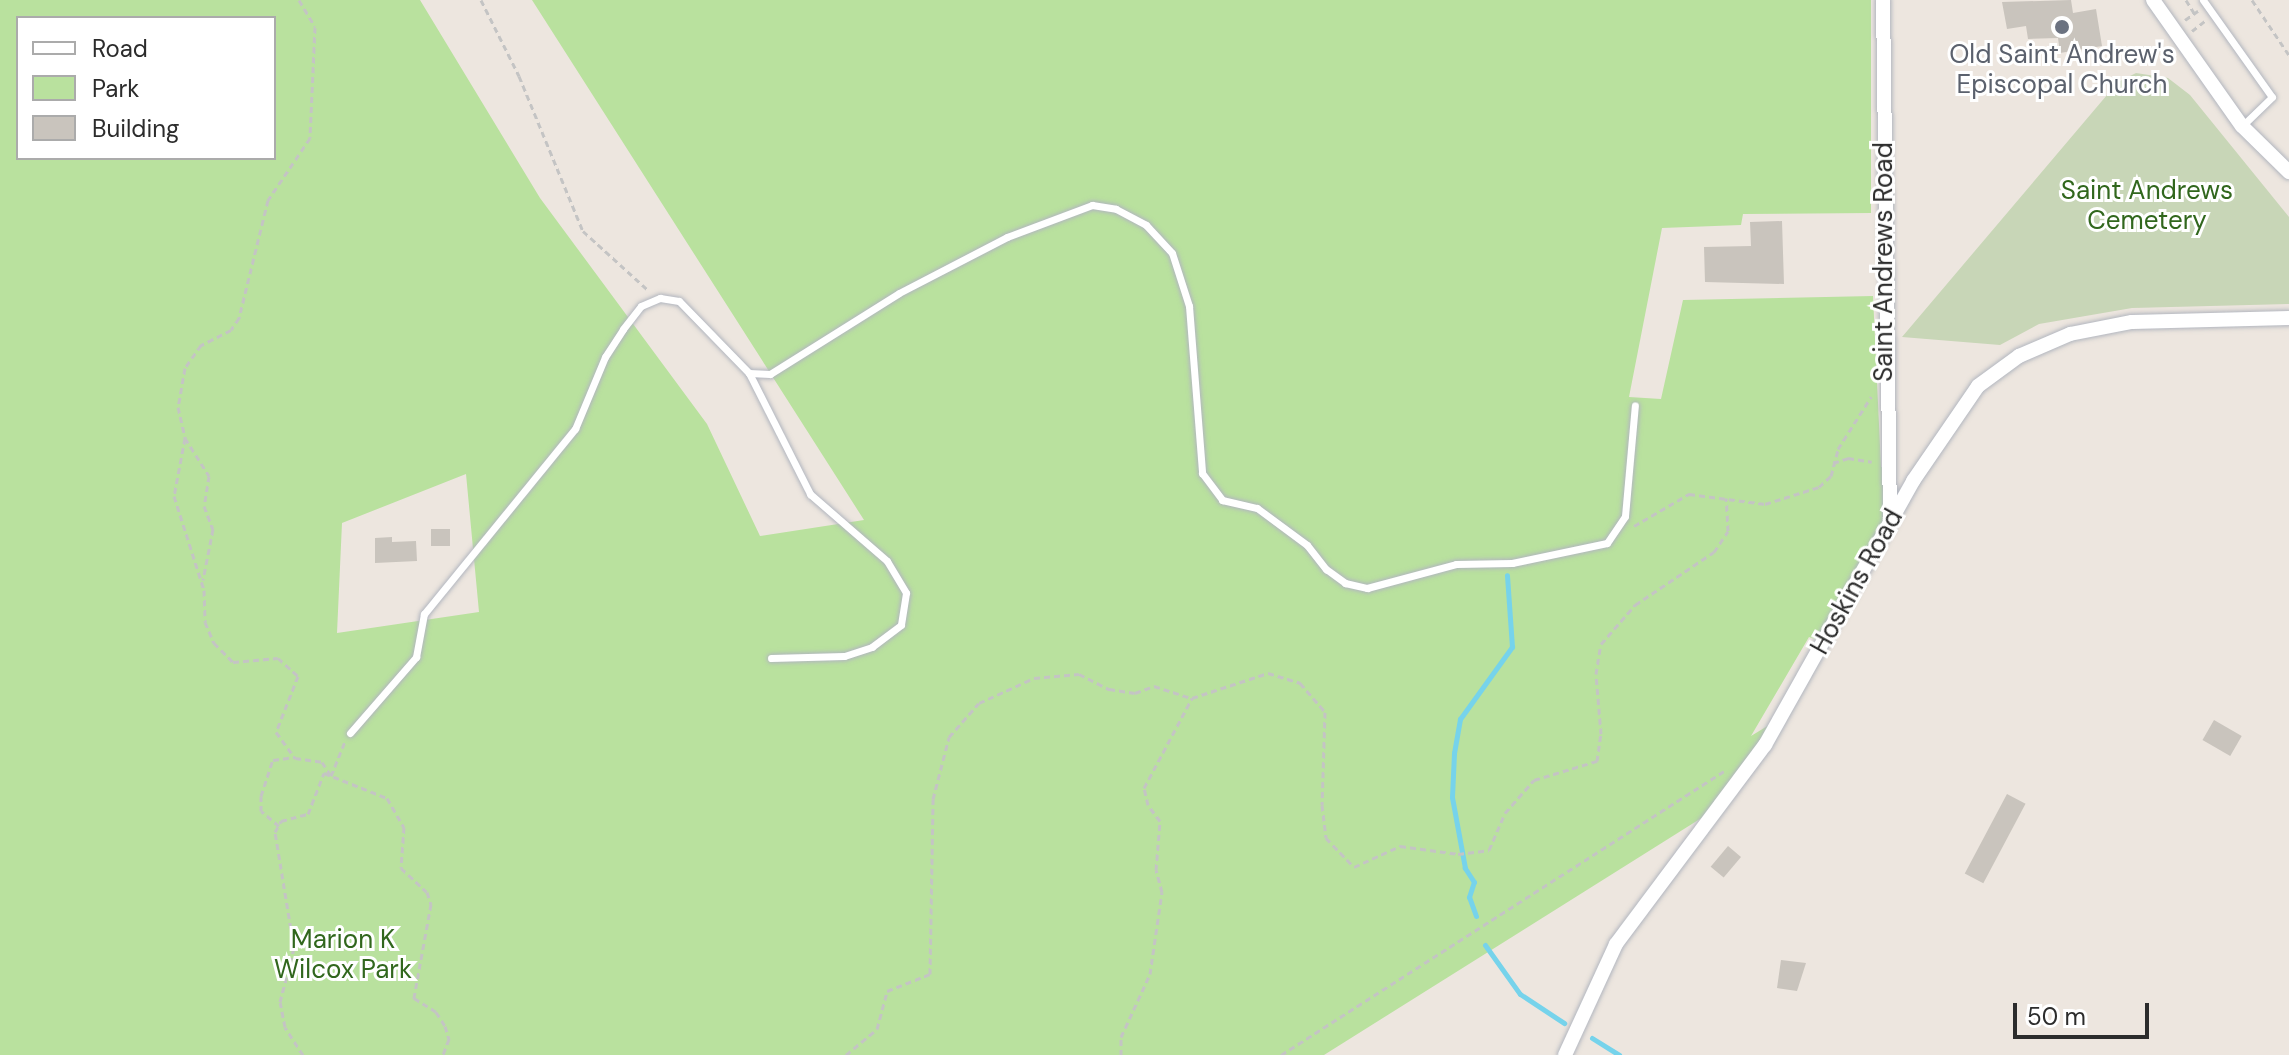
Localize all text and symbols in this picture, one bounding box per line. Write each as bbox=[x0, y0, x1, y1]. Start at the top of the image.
legend bbox=[16, 16, 276, 160]
marker: Old Saint Andrew's Episcopal Church bbox=[2053, 18, 2071, 36]
text: Road bbox=[92, 33, 148, 64]
place label: Old Saint Andrew's Episcopal Church bbox=[1949, 39, 2175, 100]
text: Park bbox=[92, 73, 139, 104]
text: Building bbox=[92, 113, 179, 144]
street label: Saint Andrews Road bbox=[1868, 142, 1900, 382]
park label: Saint Andrews Cemetery bbox=[2061, 175, 2233, 236]
street label: Hoskins Road bbox=[1804, 504, 1910, 660]
park label: Marion K Wilcox Park bbox=[274, 924, 412, 986]
scale bar bbox=[2017, 987, 2153, 1037]
text: 50 m bbox=[2027, 1001, 2086, 1032]

